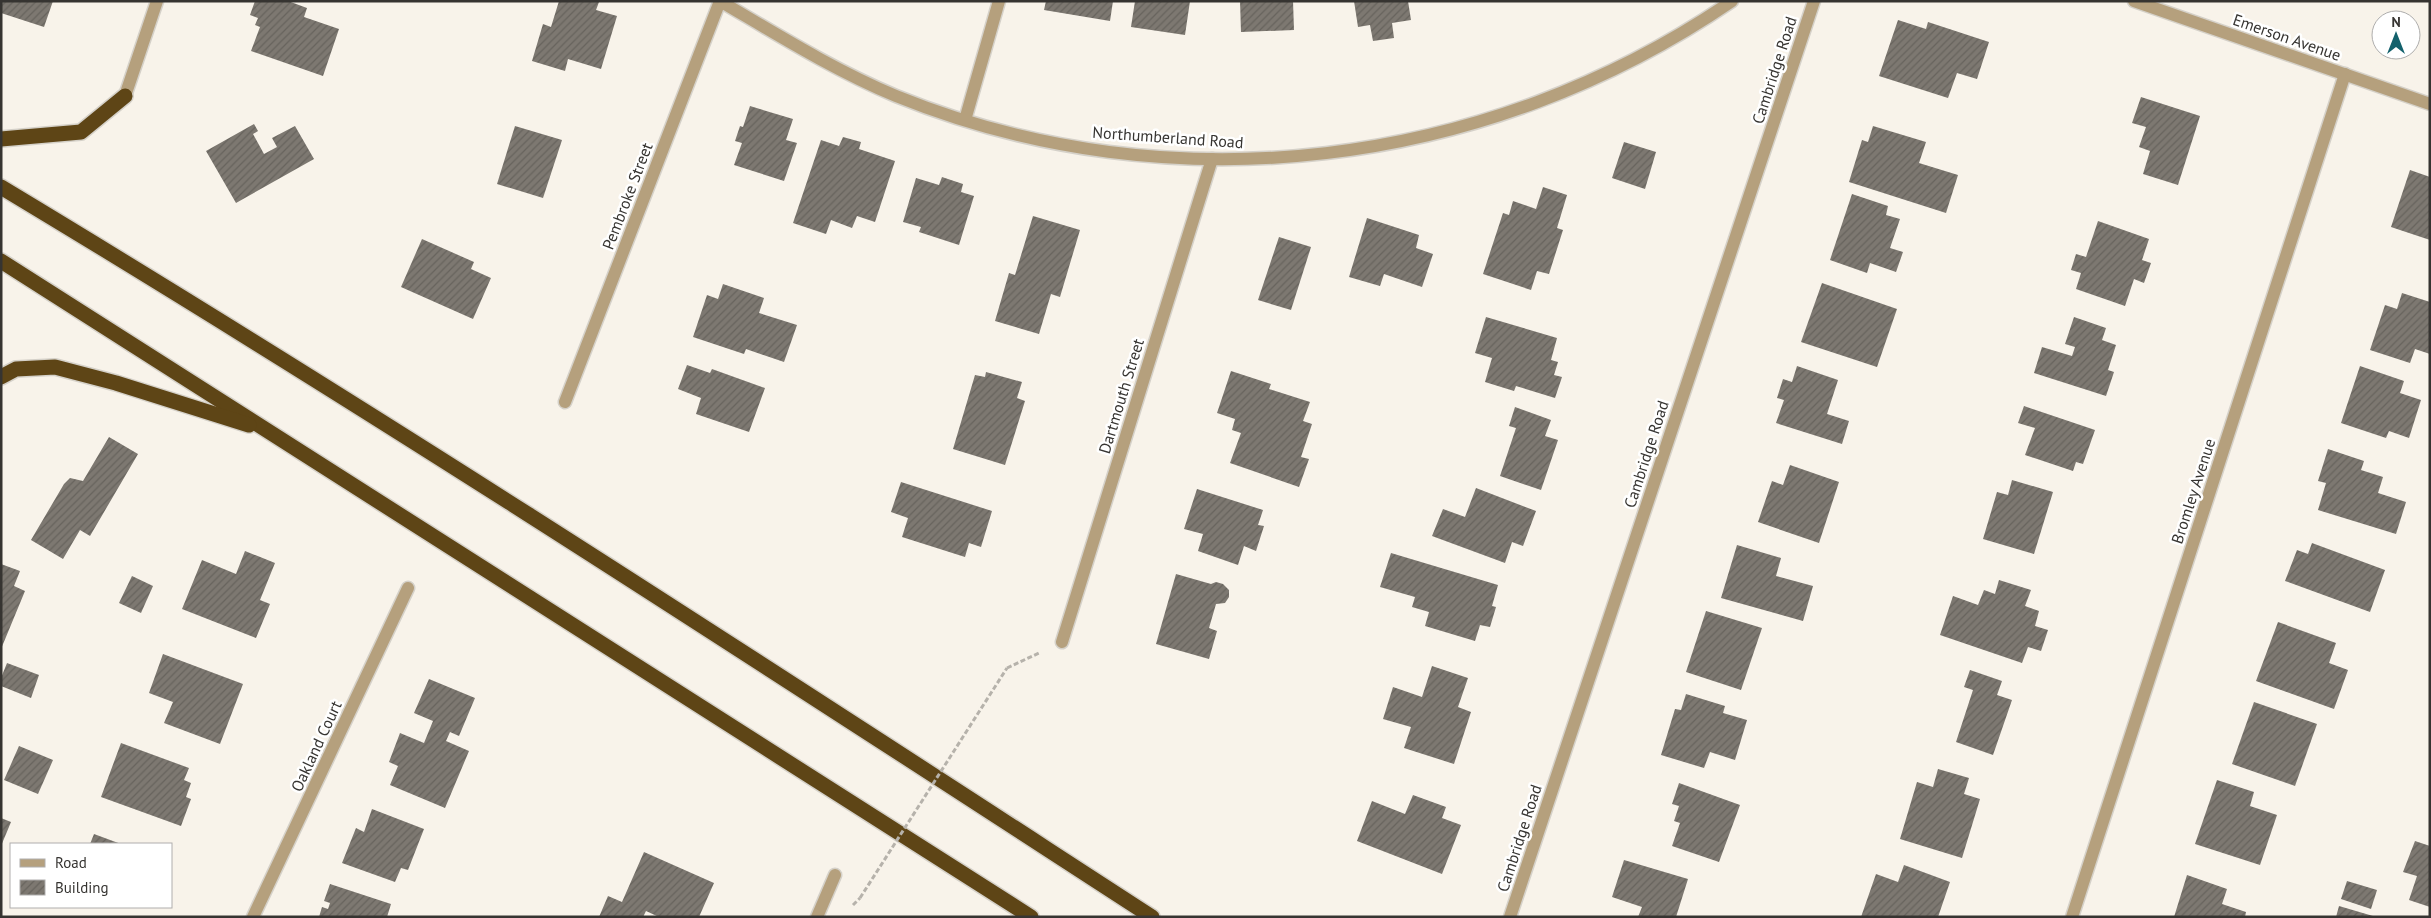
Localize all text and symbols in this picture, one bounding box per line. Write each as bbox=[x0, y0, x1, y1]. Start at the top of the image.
street label: Emerson Avenue bbox=[2230, 9, 2344, 65]
north arrow bbox=[2371, 10, 2421, 60]
text: N bbox=[2391, 13, 2401, 31]
street label: Cambridge Road bbox=[1747, 14, 1801, 126]
street label: Northumberland Road bbox=[1092, 122, 1244, 152]
street label: Pembroke Street bbox=[597, 139, 657, 252]
street label: Dartmouth Street bbox=[1094, 336, 1148, 456]
street label: Cambridge Road bbox=[1619, 398, 1673, 510]
street label: Bromley Avenue bbox=[2167, 436, 2219, 546]
street label: Oakland Court bbox=[286, 697, 346, 795]
street label: Cambridge Road bbox=[1492, 782, 1546, 894]
legend bbox=[10, 843, 172, 908]
text: Road bbox=[55, 853, 87, 872]
text: Building bbox=[55, 878, 109, 897]

